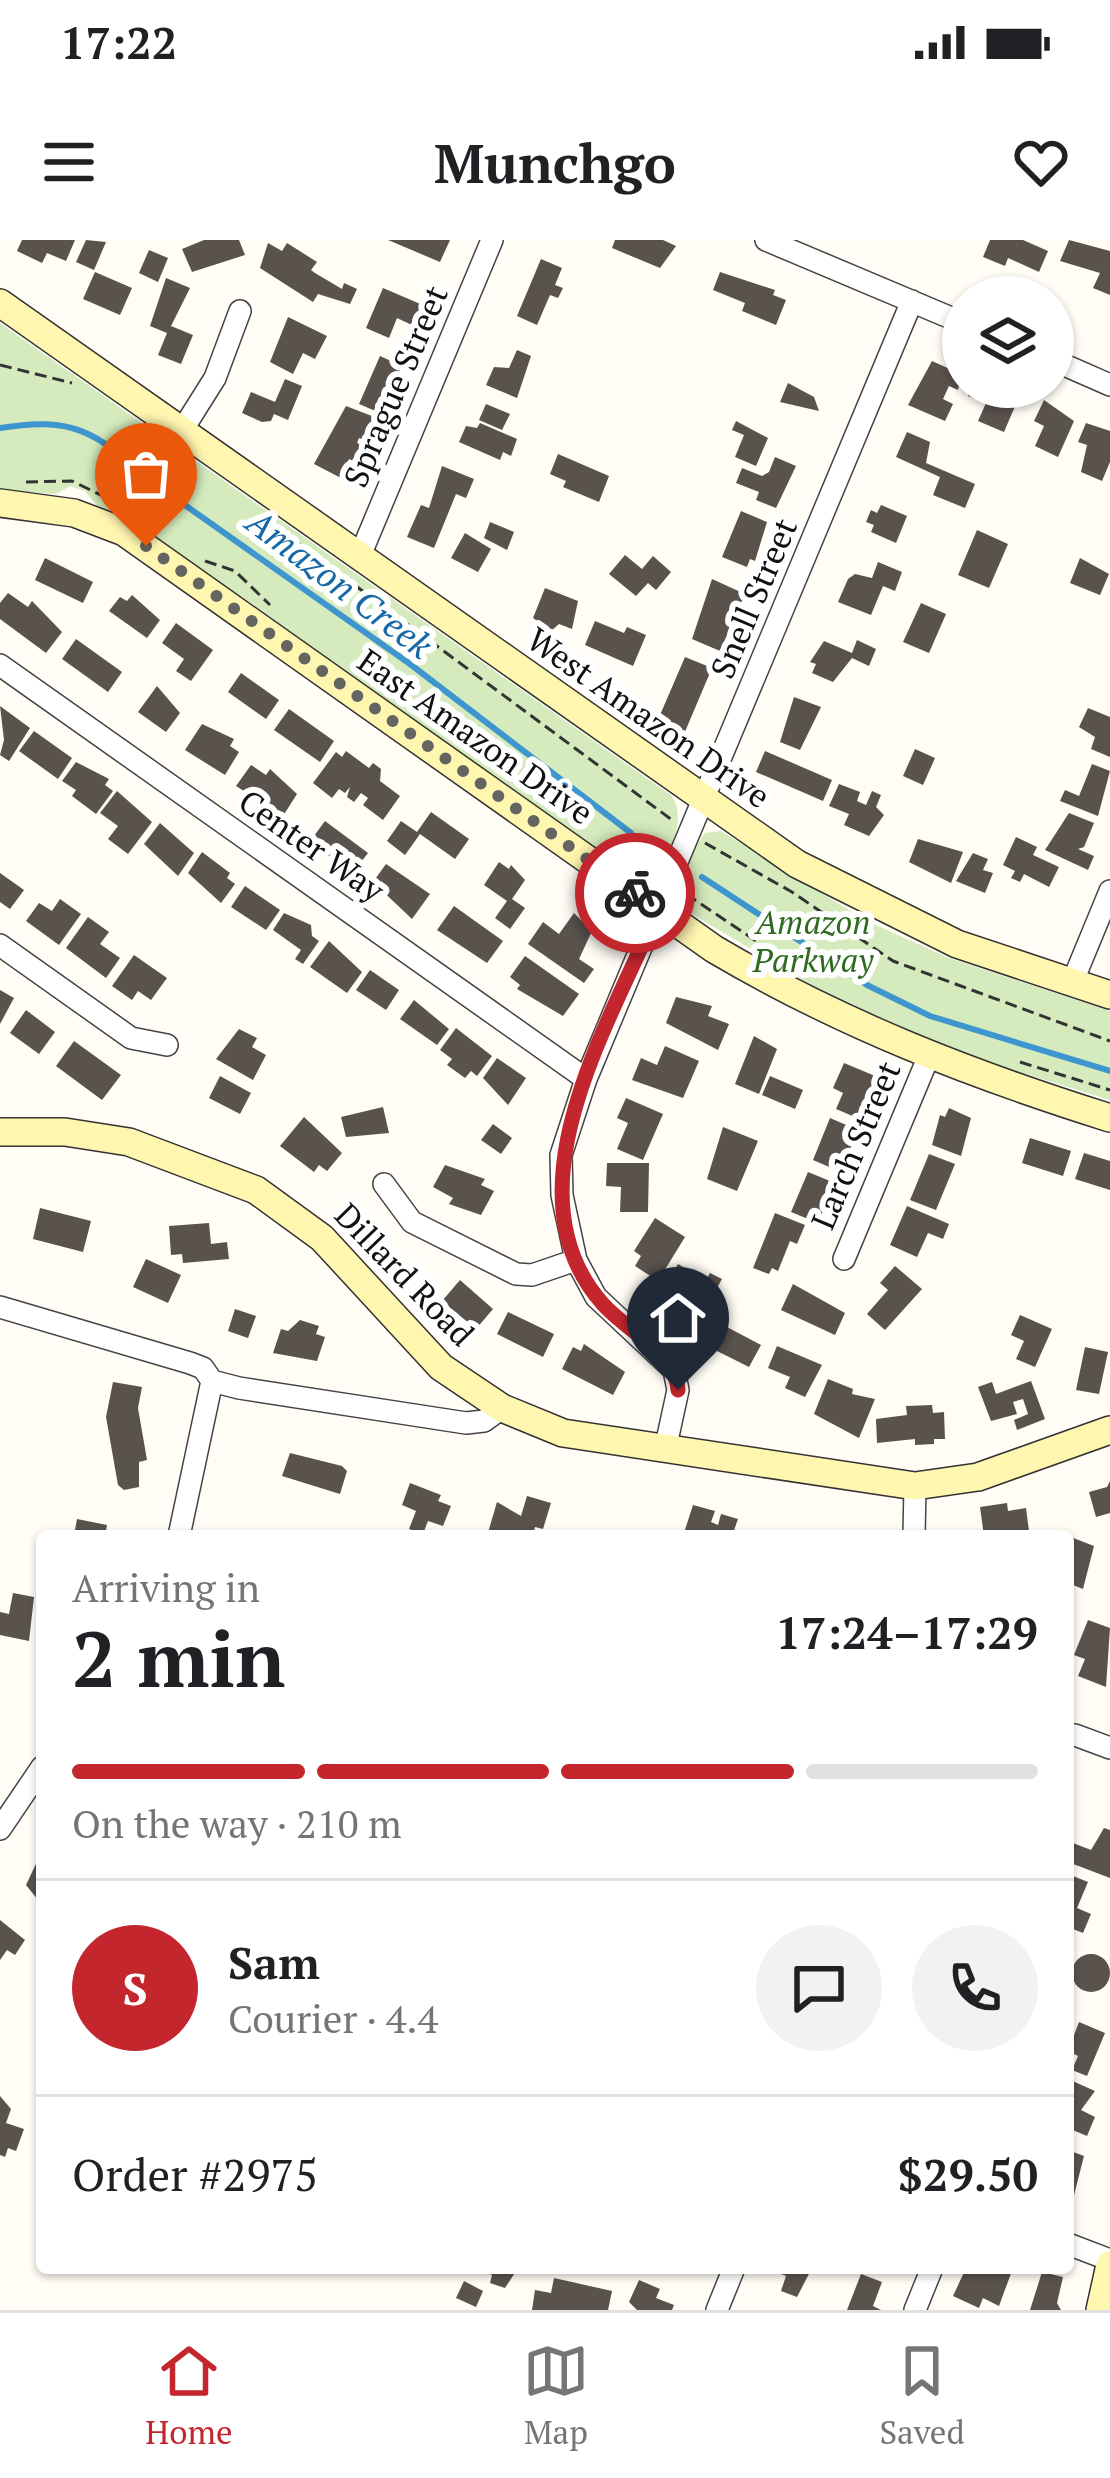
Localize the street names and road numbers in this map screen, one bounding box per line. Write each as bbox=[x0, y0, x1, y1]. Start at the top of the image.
street label: Sprague Street bbox=[333, 279, 457, 493]
street label: Snell Street bbox=[700, 511, 806, 685]
street label: West Amazon Drive bbox=[519, 617, 779, 817]
street label: East Amazon Drive bbox=[350, 639, 602, 833]
street label: Center Way bbox=[231, 779, 394, 912]
street label: Larch Street bbox=[800, 1055, 910, 1235]
street label: Dillard Road bbox=[326, 1193, 484, 1355]

